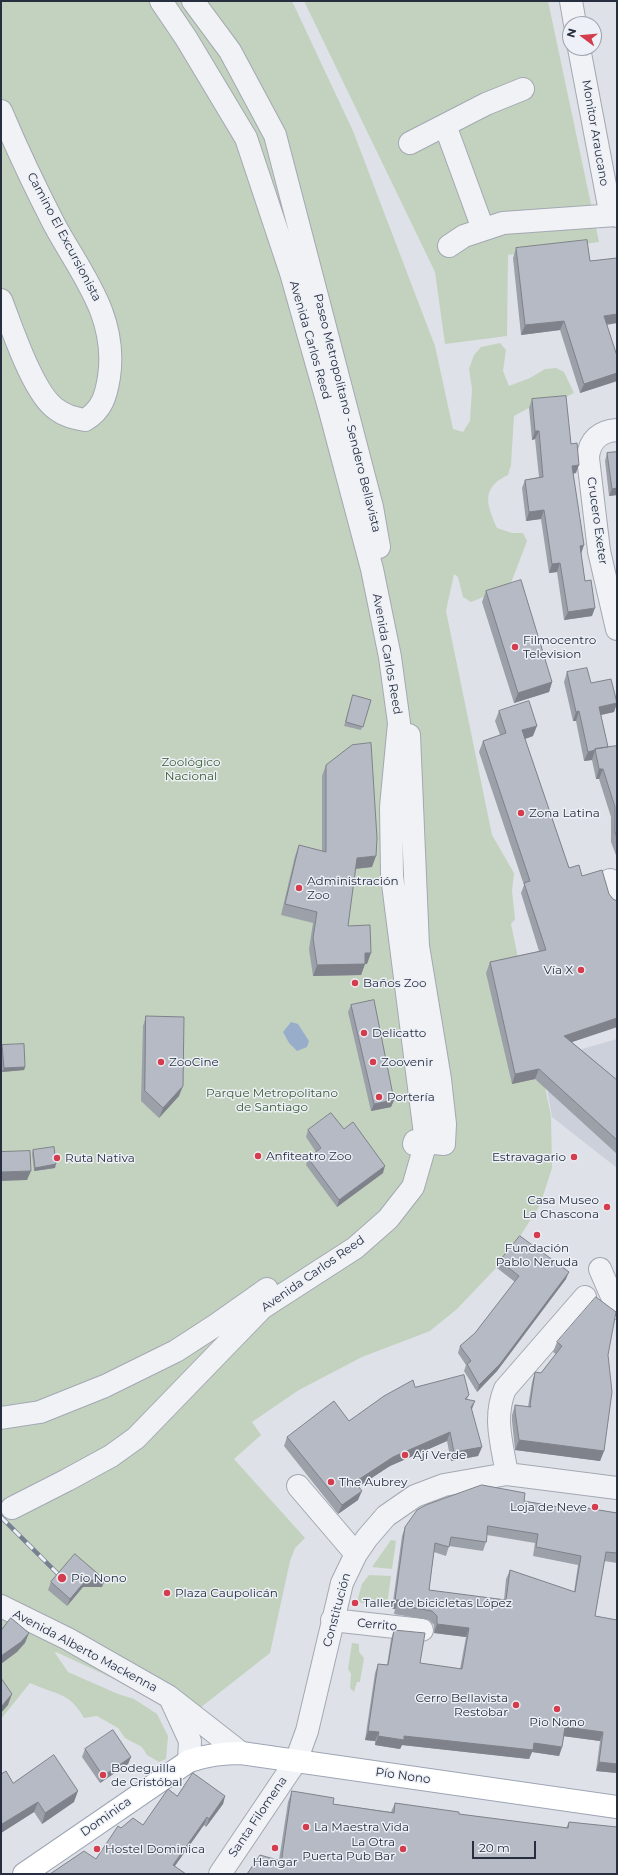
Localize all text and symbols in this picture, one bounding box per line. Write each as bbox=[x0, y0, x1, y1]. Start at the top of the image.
north arrow bbox=[562, 16, 602, 56]
text: N bbox=[563, 27, 579, 39]
street label: Monitor Araucano bbox=[579, 79, 611, 187]
street label: Camino El Excursionista bbox=[24, 170, 104, 304]
street label: Avenida Carlos Reed bbox=[286, 279, 334, 401]
street label: Paseo Metropolitano - Sendero Bellavista bbox=[310, 292, 384, 534]
street label: Crucero Exeter bbox=[584, 476, 610, 566]
street label: Avenida Carlos Reed bbox=[369, 592, 405, 716]
place label: Filmocentro Television bbox=[523, 633, 596, 661]
marker: Filmocentro Television bbox=[510, 642, 520, 652]
park label: Zoológico Nacional bbox=[161, 755, 221, 783]
place label: Zona Latina bbox=[529, 806, 600, 820]
marker: Zona Latina bbox=[516, 808, 526, 818]
place label: Administración Zoo bbox=[307, 874, 399, 902]
marker: Administración Zoo bbox=[294, 883, 304, 893]
place label: Vía X bbox=[544, 963, 573, 977]
marker: Vía X bbox=[576, 965, 586, 975]
place label: Baños Zoo bbox=[363, 976, 426, 990]
marker: Baños Zoo bbox=[350, 978, 360, 988]
place label: Delicatto bbox=[372, 1026, 426, 1040]
marker: Delicatto bbox=[359, 1028, 369, 1038]
place label: ZooCine bbox=[169, 1055, 219, 1069]
place label: Zoovenir bbox=[381, 1055, 433, 1069]
marker: ZooCine bbox=[156, 1057, 166, 1067]
marker: Zoovenir bbox=[368, 1057, 378, 1067]
park label: Parque Metropolitano de Santiago bbox=[206, 1086, 338, 1114]
place label: Portería bbox=[387, 1090, 435, 1104]
marker: Portería bbox=[374, 1092, 384, 1102]
place label: Anfiteatro Zoo bbox=[266, 1149, 352, 1163]
place label: Estravagario bbox=[492, 1150, 566, 1164]
place label: Ruta Nativa bbox=[65, 1151, 135, 1165]
marker: Anfiteatro Zoo bbox=[253, 1151, 263, 1161]
marker: Estravagario bbox=[569, 1152, 579, 1162]
marker: Ruta Nativa bbox=[52, 1153, 62, 1163]
place label: Casa Museo La Chascona bbox=[523, 1193, 599, 1221]
marker: Casa Museo La Chascona bbox=[602, 1202, 612, 1212]
marker: Fundación Pablo Neruda bbox=[532, 1230, 542, 1240]
street label: Avenida Carlos Reed bbox=[259, 1233, 367, 1315]
place label: Fundación Pablo Neruda bbox=[496, 1241, 578, 1269]
place label: Ají Verde bbox=[413, 1448, 466, 1462]
marker: Ají Verde bbox=[400, 1450, 410, 1460]
place label: The Aubrey bbox=[339, 1475, 407, 1489]
marker: The Aubrey bbox=[326, 1477, 336, 1487]
place label: Loja de Neve bbox=[510, 1500, 587, 1514]
marker: Loja de Neve bbox=[590, 1502, 600, 1512]
place label: Pío Nono bbox=[71, 1571, 126, 1585]
street label: Constitución bbox=[320, 1571, 354, 1649]
marker: Pío Nono bbox=[56, 1572, 68, 1584]
place label: Plaza Caupolicán bbox=[175, 1586, 278, 1600]
marker: Plaza Caupolicán bbox=[162, 1588, 172, 1598]
place label: Taller de bicicletas López bbox=[363, 1596, 512, 1610]
marker: Taller de bicicletas López bbox=[350, 1598, 360, 1608]
street label: Avenida Alberto Mackenna bbox=[10, 1607, 160, 1695]
street label: Cerrito bbox=[356, 1616, 398, 1634]
place label: Cerro Bellavista Restobar bbox=[415, 1691, 508, 1719]
marker: Cerro Bellavista Restobar bbox=[511, 1700, 521, 1710]
marker: Pio Nono bbox=[552, 1704, 562, 1714]
place label: Pio Nono bbox=[529, 1715, 585, 1729]
place label: Bodeguilla de Cristóbal bbox=[111, 1761, 182, 1789]
street label: Pío Nono bbox=[375, 1765, 431, 1787]
marker: Bodeguilla de Cristóbal bbox=[98, 1770, 108, 1780]
street label: Santa Filomena bbox=[226, 1774, 290, 1860]
street label: Dominica bbox=[78, 1794, 134, 1840]
place label: La Maestra Vida bbox=[314, 1820, 409, 1834]
marker: La Maestra Vida bbox=[301, 1822, 311, 1832]
scale bar bbox=[474, 1833, 538, 1859]
place label: La Otra Puerta Pub Bar bbox=[302, 1835, 395, 1863]
text: 20 m bbox=[479, 1840, 510, 1855]
place label: Hostel Dominica bbox=[105, 1842, 205, 1856]
marker: Hangar bbox=[270, 1843, 280, 1853]
marker: Hostel Dominica bbox=[92, 1844, 102, 1854]
marker: La Otra Puerta Pub Bar bbox=[398, 1844, 408, 1854]
place label: Hangar bbox=[252, 1855, 298, 1869]

